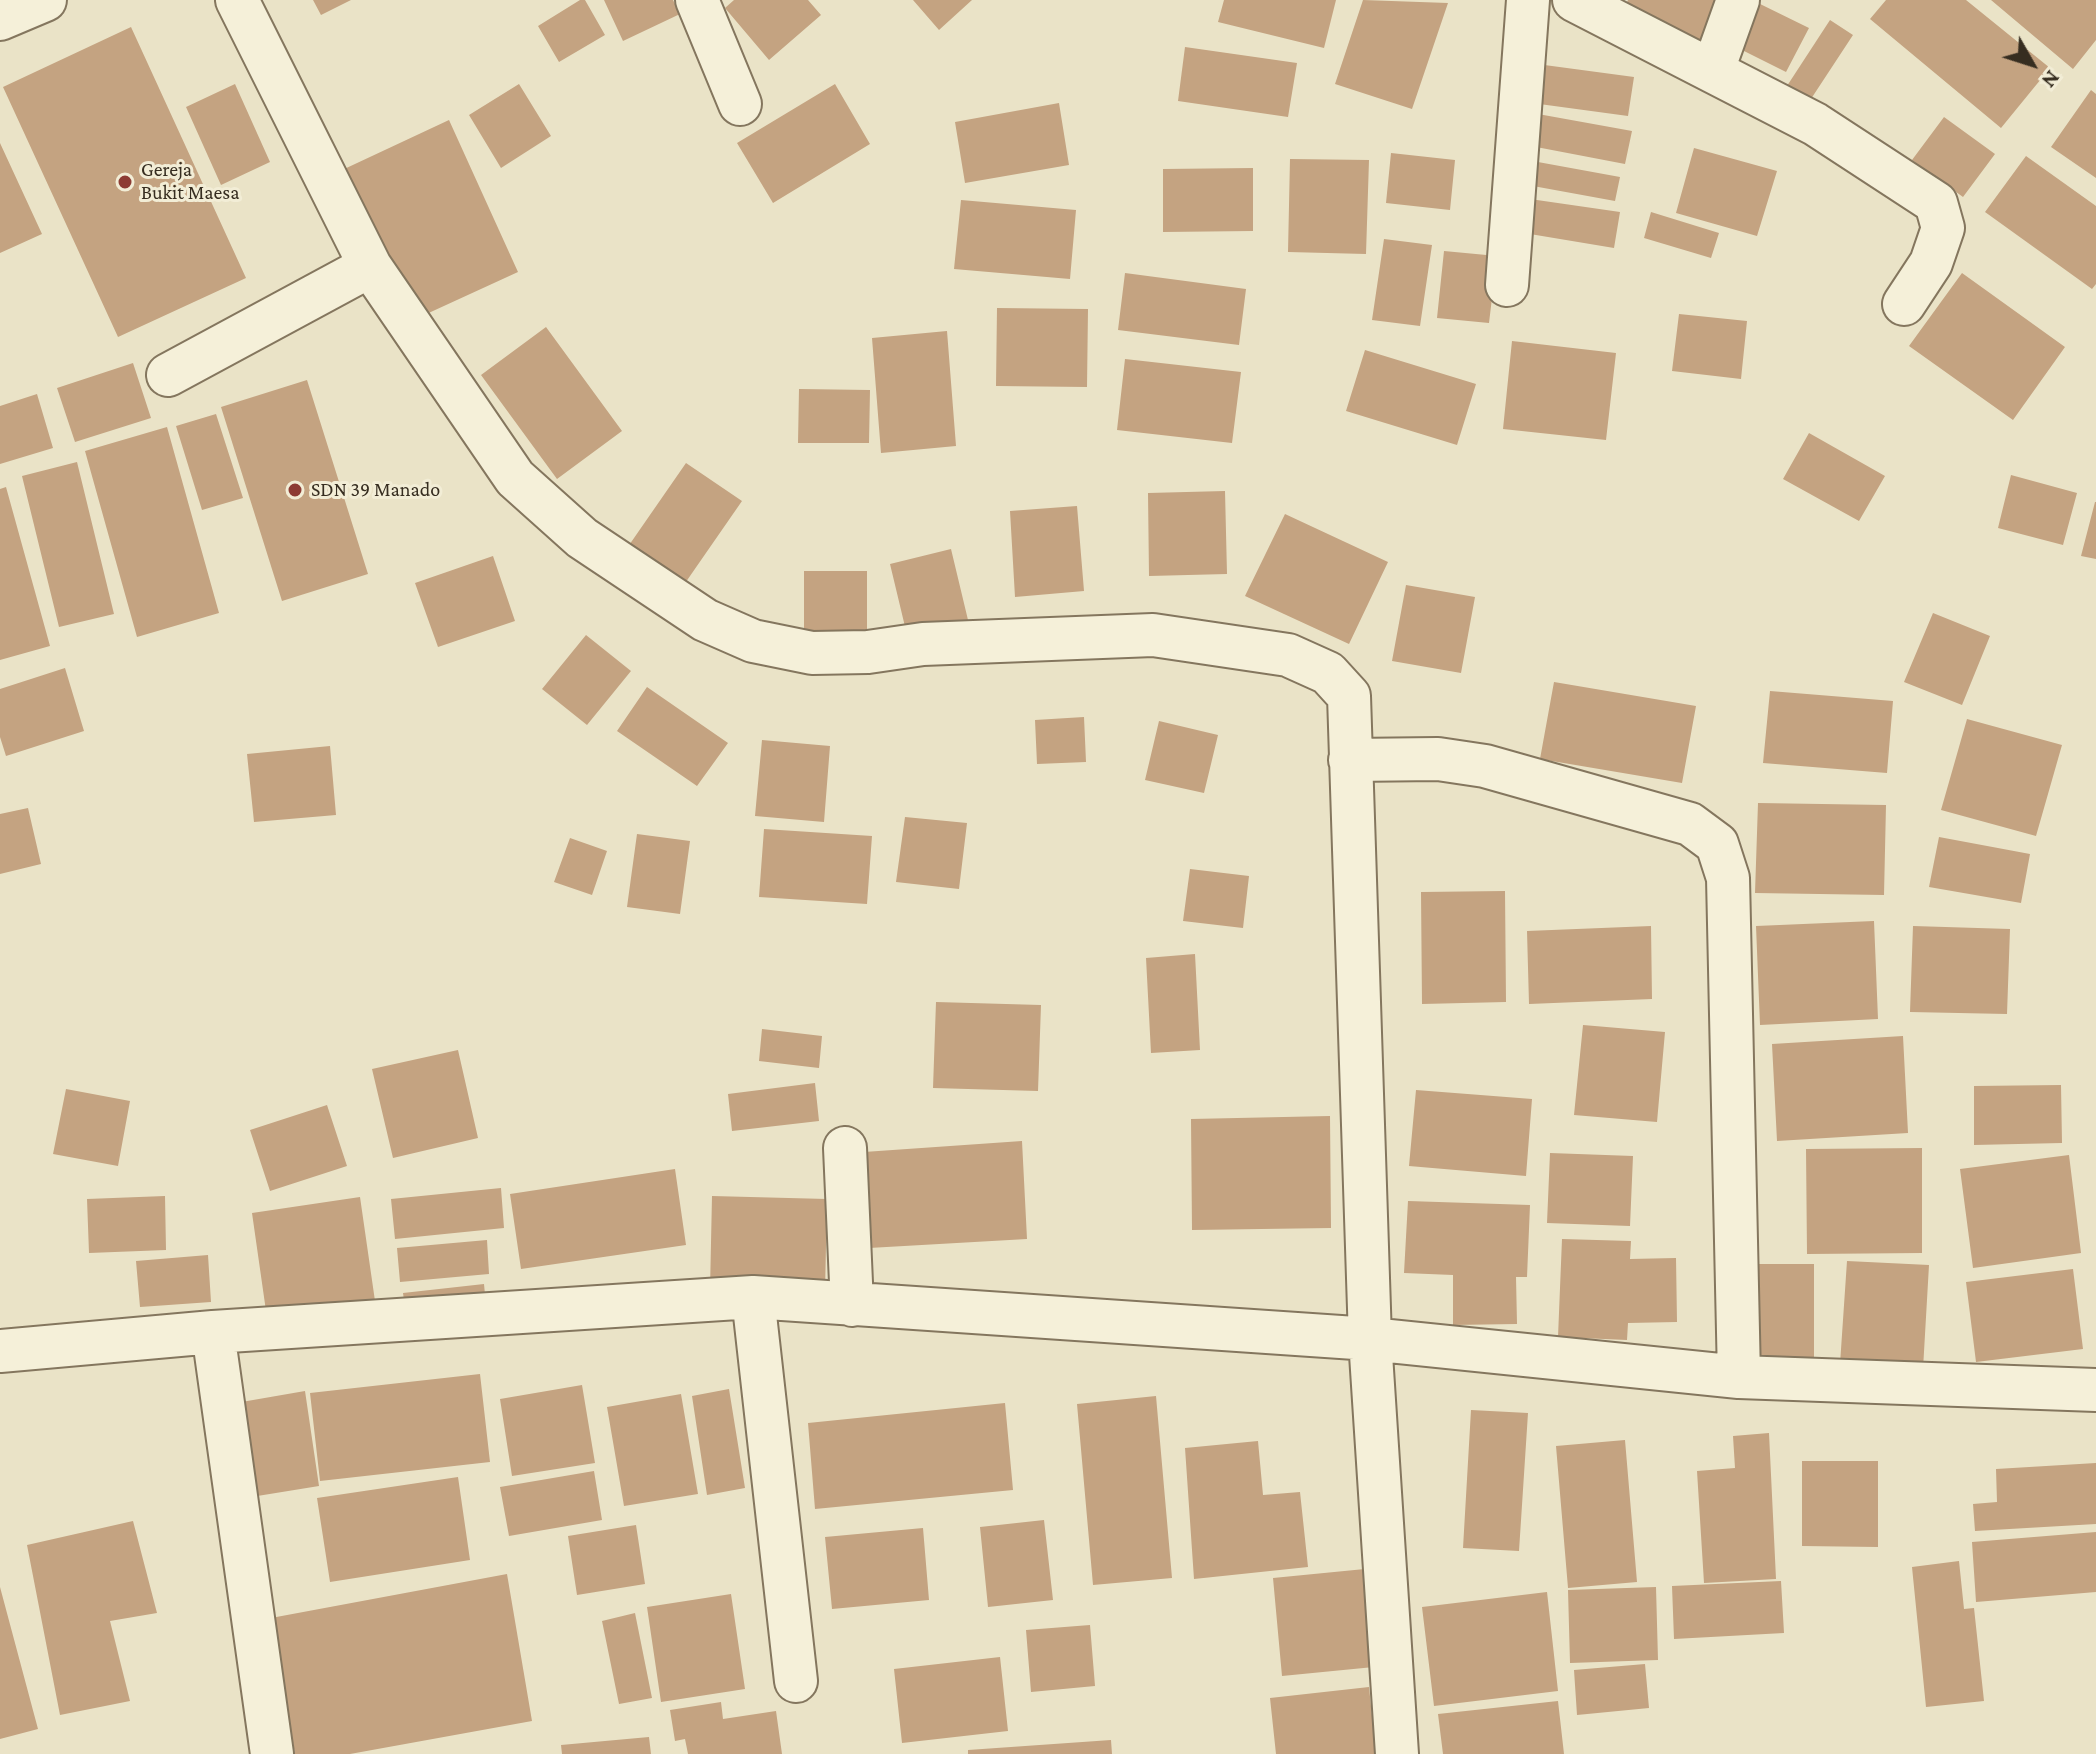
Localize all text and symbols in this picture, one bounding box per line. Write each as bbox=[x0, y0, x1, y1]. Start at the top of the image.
north arrow bbox=[1992, 24, 2072, 104]
text: N bbox=[2037, 66, 2065, 93]
place label: Gereja Bukit Maesa bbox=[141, 158, 239, 205]
marker: Gereja Bukit Maesa bbox=[116, 173, 134, 191]
place label: SDN 39 Manado bbox=[311, 478, 440, 502]
marker: SDN 39 Manado bbox=[286, 481, 304, 499]

